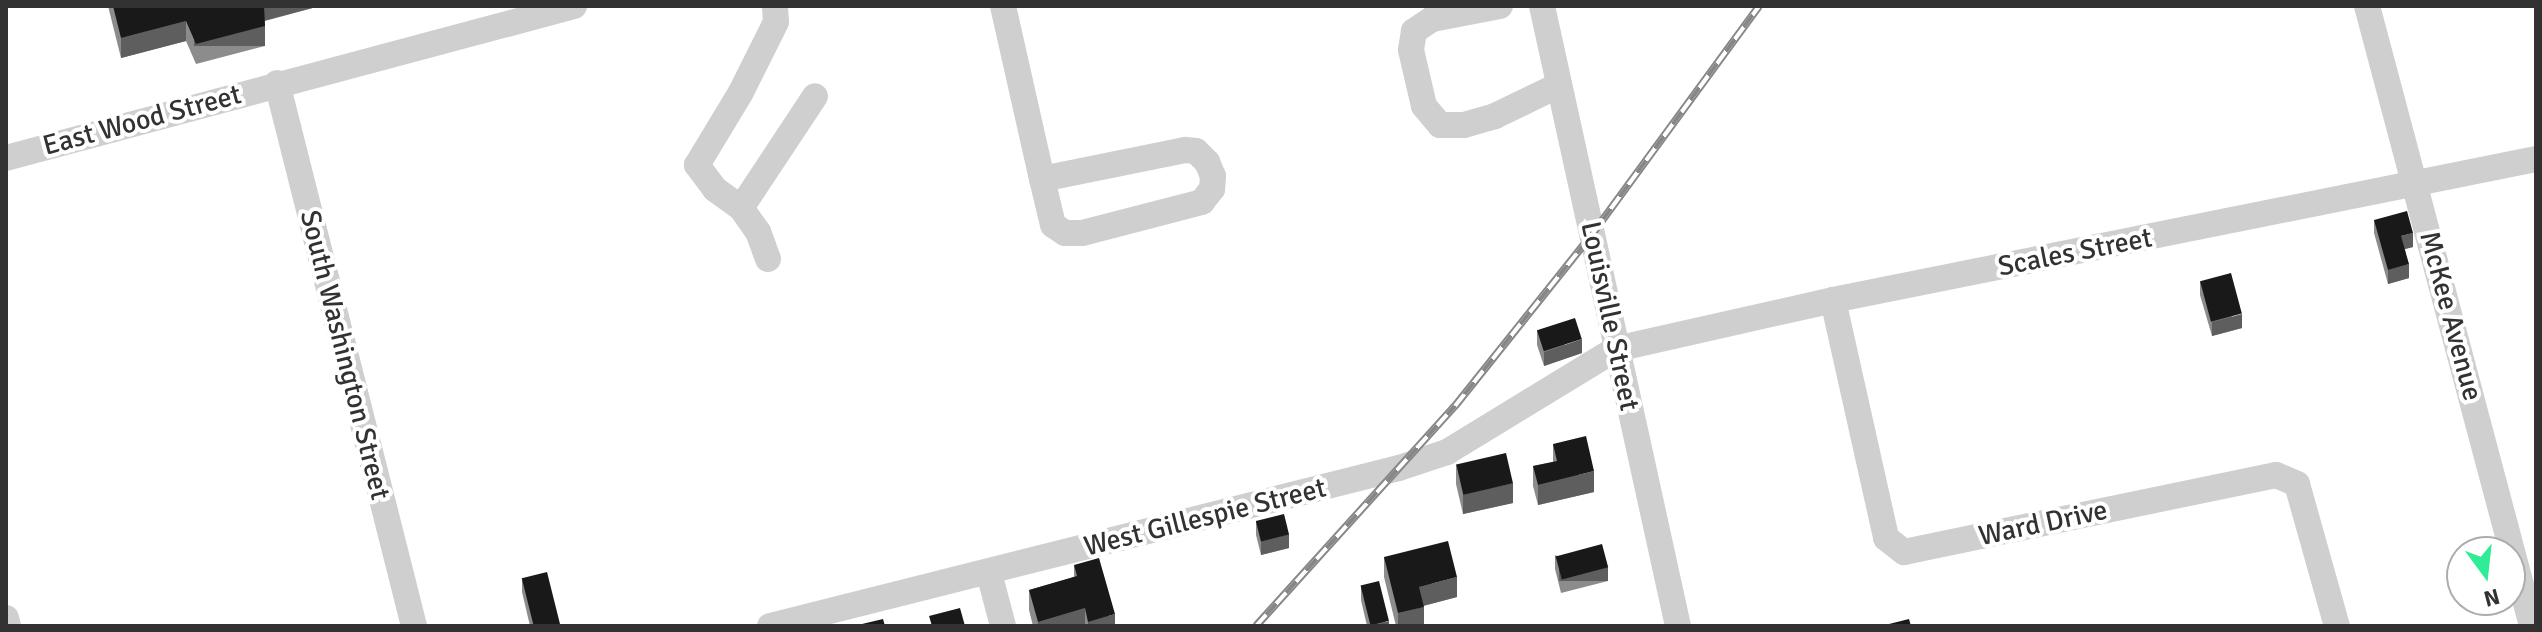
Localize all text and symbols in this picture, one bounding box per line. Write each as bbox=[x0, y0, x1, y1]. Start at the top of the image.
street label: East Wood Street bbox=[39, 77, 245, 163]
street label: South Washington Street bbox=[293, 207, 397, 503]
street label: Louisville Street bbox=[1574, 218, 1646, 414]
street label: Scales Street bbox=[1995, 221, 2155, 283]
street label: McKee Avenue bbox=[2412, 228, 2490, 404]
street label: West Gillespie Street bbox=[1081, 471, 1329, 563]
street label: Ward Drive bbox=[1976, 493, 2110, 553]
north arrow bbox=[2446, 536, 2526, 616]
text: N bbox=[2481, 583, 2503, 613]

